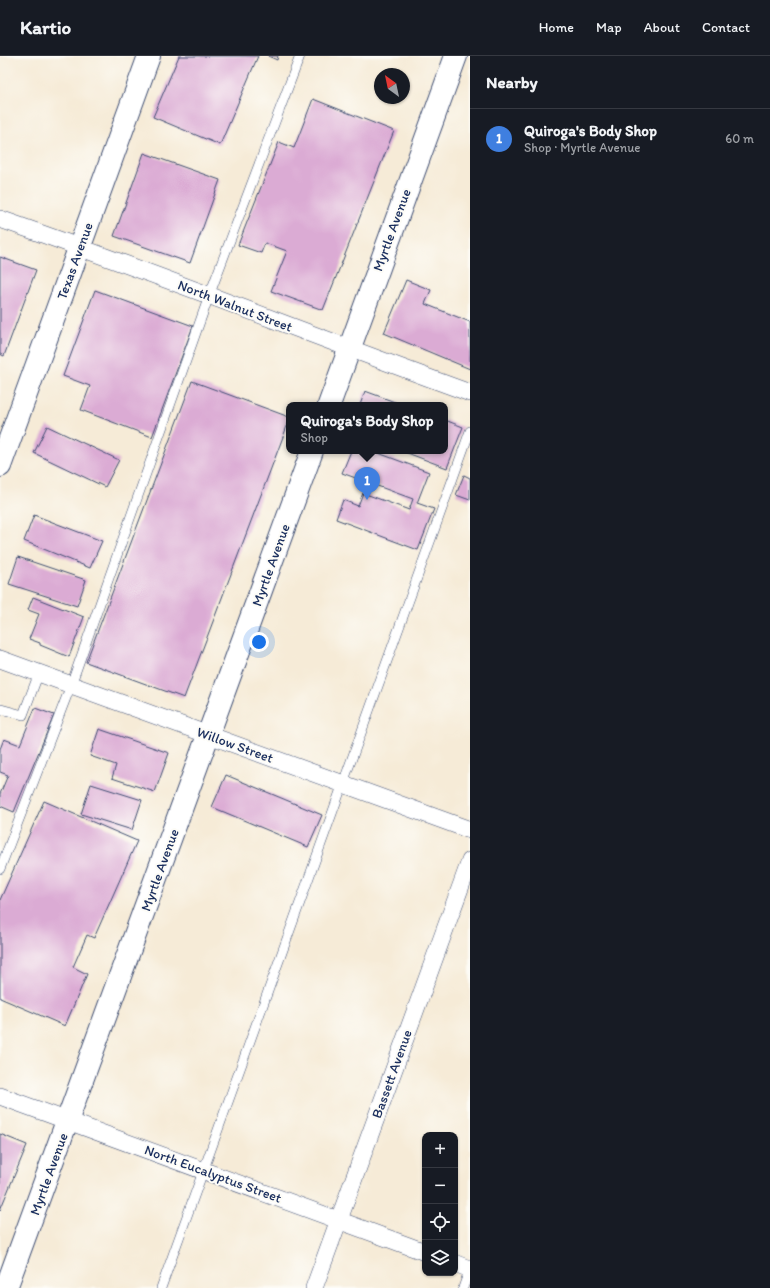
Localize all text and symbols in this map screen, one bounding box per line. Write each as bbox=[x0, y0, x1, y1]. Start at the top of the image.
text: Kartio bbox=[20, 16, 71, 39]
text: Home bbox=[539, 19, 574, 36]
text: Map bbox=[596, 19, 622, 36]
text: About bbox=[644, 19, 680, 36]
text: Contact bbox=[702, 19, 750, 36]
north arrow bbox=[374, 68, 410, 104]
text: Nearby bbox=[486, 72, 538, 92]
text: Quiroga's Body Shop bbox=[524, 122, 657, 140]
text: 1 bbox=[496, 131, 502, 146]
text: 60 m bbox=[725, 131, 754, 146]
text: Shop · Myrtle Avenue bbox=[524, 140, 641, 155]
street label: Myrtle Avenue bbox=[369, 186, 415, 274]
street label: Texas Avenue bbox=[53, 220, 97, 302]
street label: North Walnut Street bbox=[175, 276, 295, 336]
popup bbox=[286, 402, 448, 454]
text: Quiroga's Body Shop bbox=[301, 412, 433, 430]
text: Shop bbox=[301, 430, 328, 445]
pin: 1 bbox=[354, 467, 380, 500]
street label: Myrtle Avenue bbox=[248, 521, 294, 609]
your location bbox=[249, 632, 269, 652]
street label: Willow Street bbox=[194, 723, 276, 767]
street label: Myrtle Avenue bbox=[137, 826, 183, 914]
street label: Bassett Avenue bbox=[368, 1027, 416, 1121]
street label: Myrtle Avenue bbox=[26, 1130, 72, 1218]
map controls bbox=[422, 1132, 458, 1276]
button: + bbox=[422, 1132, 458, 1168]
street label: North Eucalyptus Street bbox=[142, 1141, 284, 1207]
button: − bbox=[422, 1168, 458, 1204]
button: locate bbox=[422, 1204, 458, 1240]
button: layers bbox=[422, 1240, 458, 1276]

